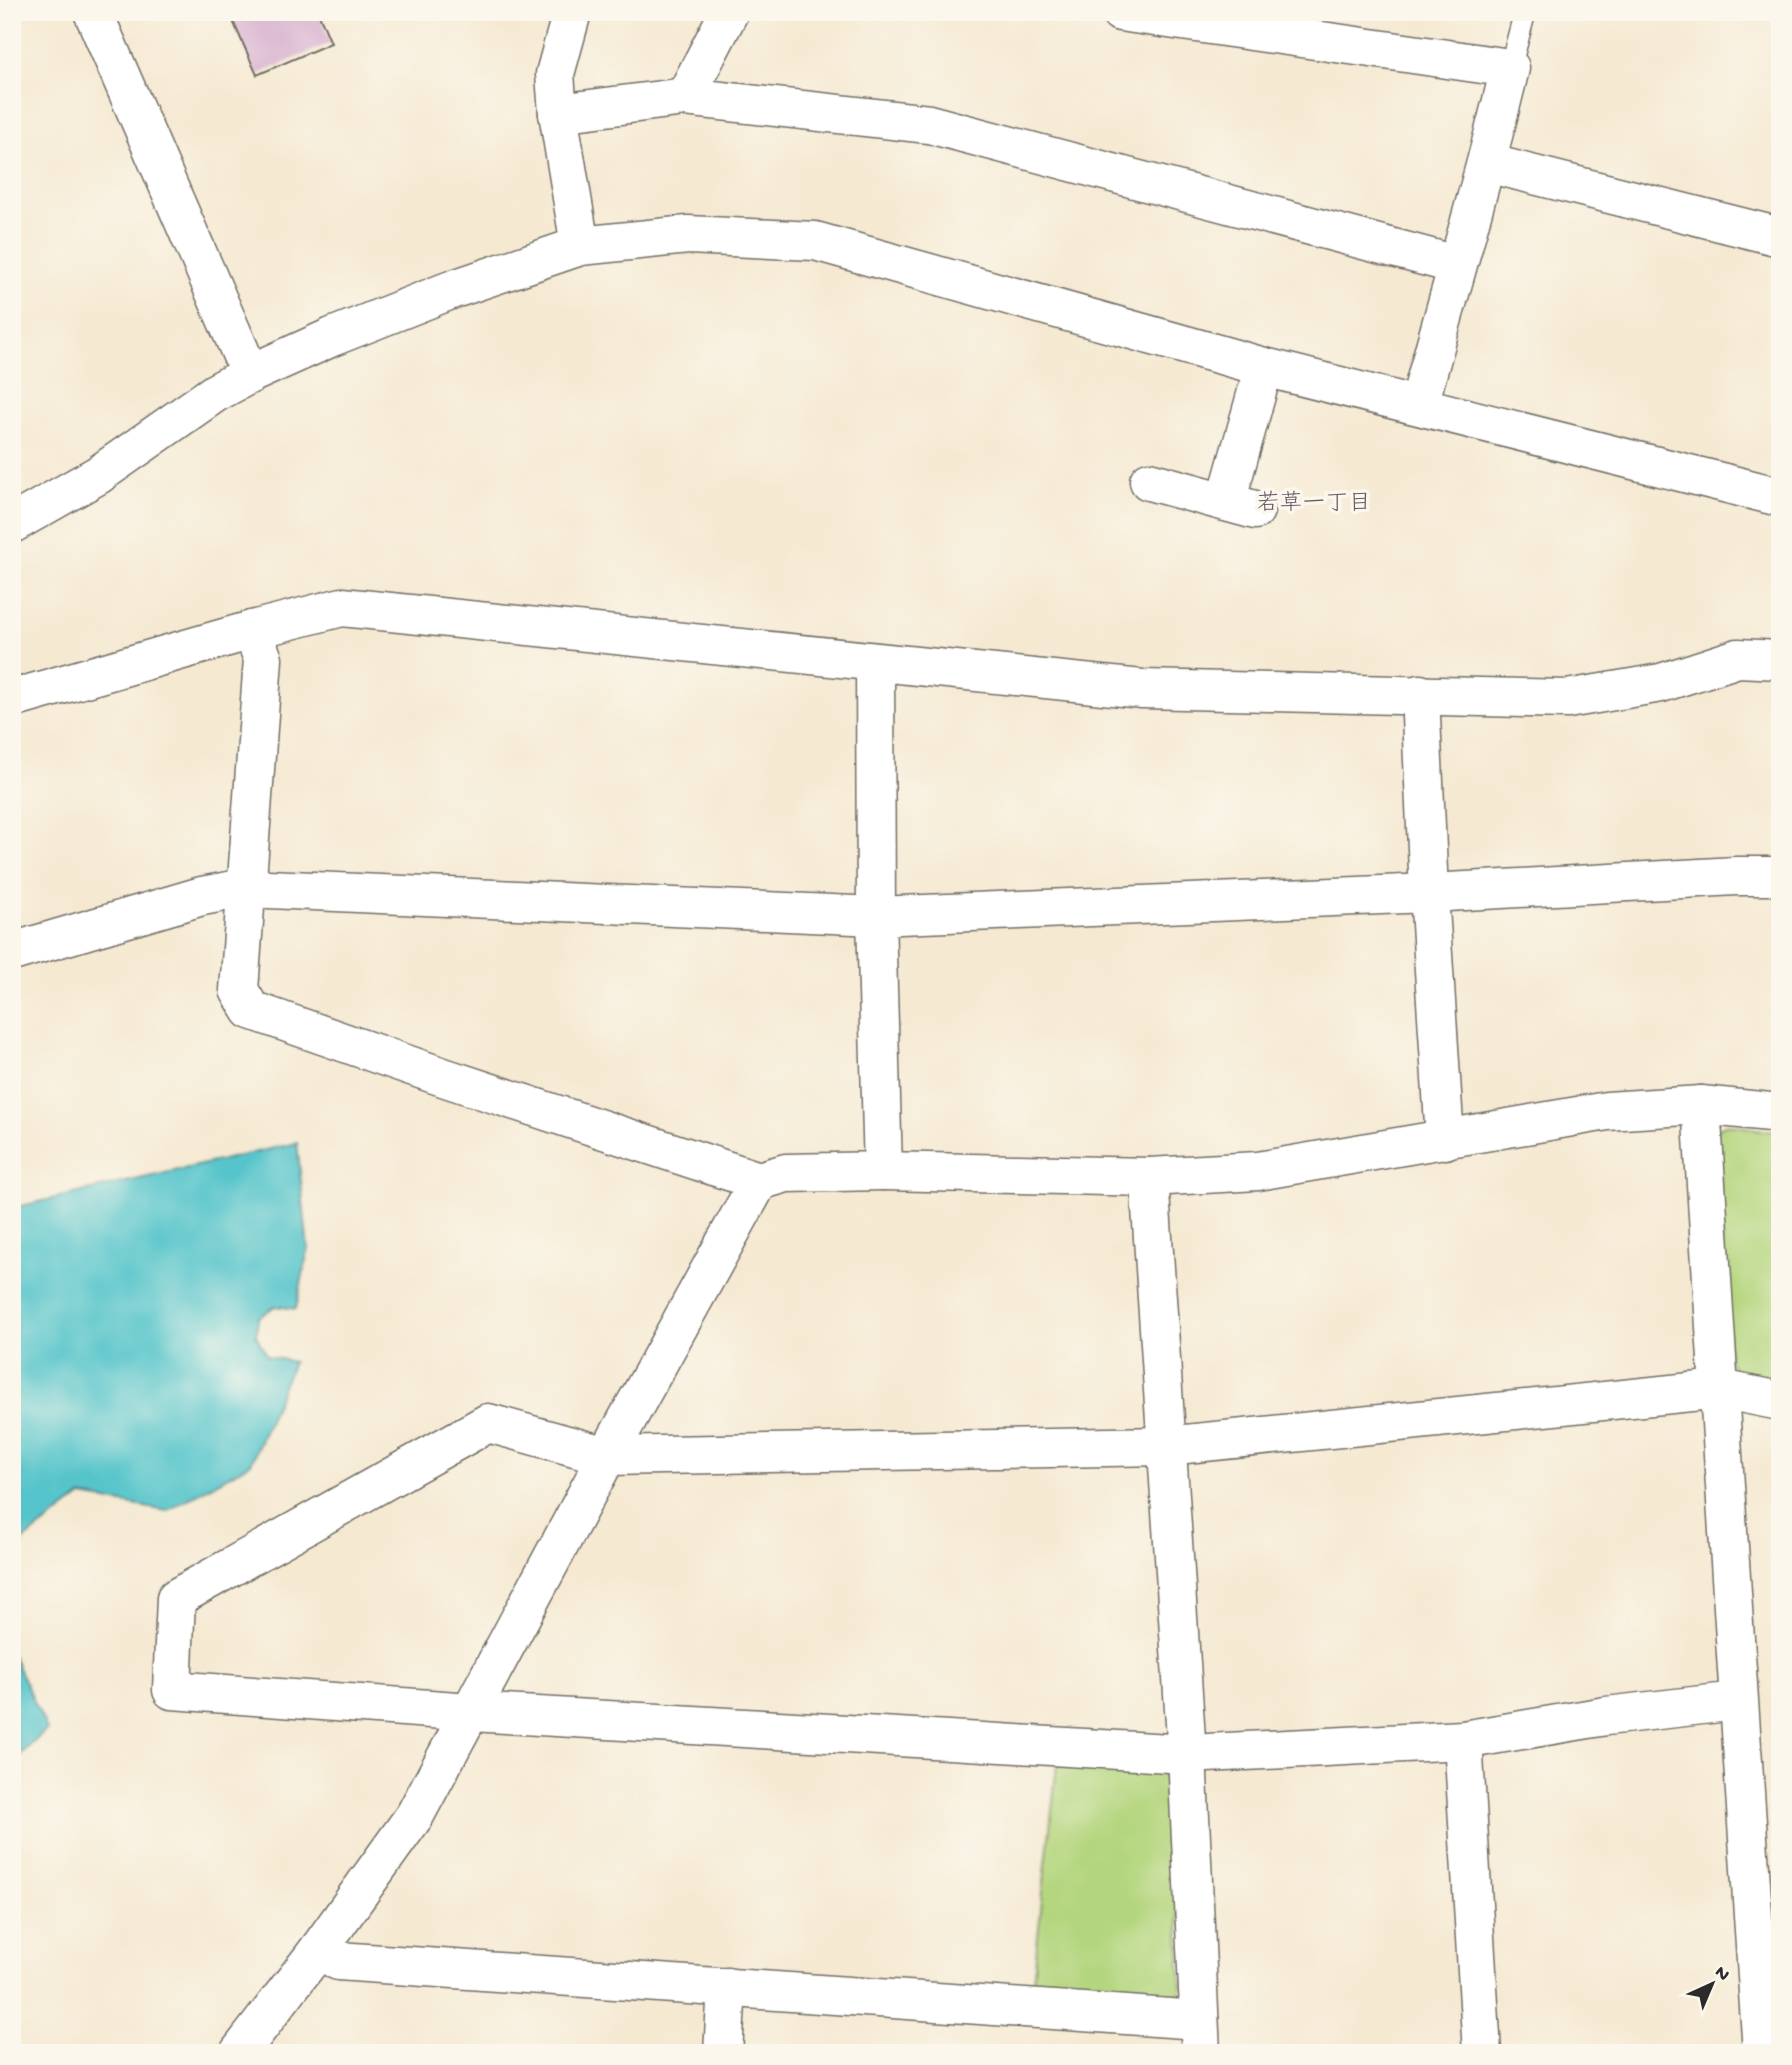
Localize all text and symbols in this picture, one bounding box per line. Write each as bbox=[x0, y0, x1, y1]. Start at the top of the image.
district label: 若草一丁目 bbox=[1257, 490, 1372, 518]
north arrow bbox=[1676, 1950, 1746, 2020]
text: N bbox=[1709, 1962, 1734, 1987]

